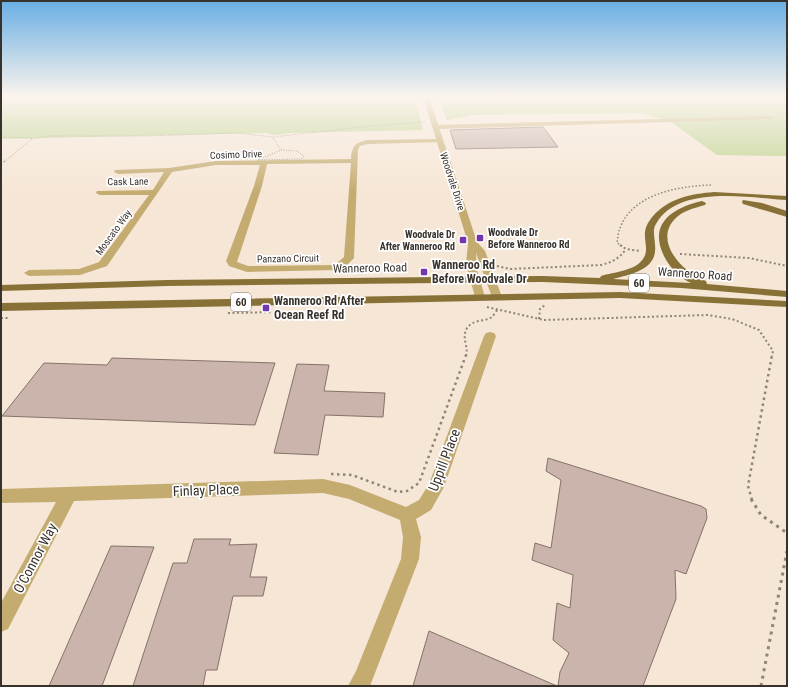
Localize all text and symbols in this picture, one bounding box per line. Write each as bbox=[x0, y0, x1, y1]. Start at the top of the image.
street label: Cosimo Drive bbox=[210, 148, 263, 161]
street label: Woodvale Drive bbox=[438, 151, 467, 212]
street label: Cask Lane bbox=[107, 176, 149, 187]
street label: Moscato Way bbox=[93, 208, 133, 257]
place label: Woodvale Dr Before Wanneroo Rd bbox=[488, 227, 570, 250]
place label: Woodvale Dr After Wanneroo Rd bbox=[380, 229, 456, 252]
marker: Woodvale Dr Before Wanneroo Rd bbox=[475, 233, 485, 243]
marker: Woodvale Dr After Wanneroo Rd bbox=[458, 235, 468, 245]
street label: Panzano Circuit bbox=[257, 252, 319, 265]
place label: Wanneroo Rd Before Woodvale Dr bbox=[432, 258, 527, 286]
street label: Wanneroo Road bbox=[333, 260, 407, 276]
street label: Wanneroo Road bbox=[657, 264, 733, 284]
marker: Wanneroo Rd Before Woodvale Dr bbox=[419, 267, 429, 277]
road number: 60 bbox=[629, 274, 649, 292]
road number: 60 bbox=[231, 293, 251, 311]
place label: Wanneroo Rd After Ocean Reef Rd bbox=[274, 294, 364, 322]
marker: Wanneroo Rd After Ocean Reef Rd bbox=[261, 303, 271, 313]
street label: Uppill Place bbox=[425, 426, 463, 493]
street label: Finlay Place bbox=[173, 481, 240, 499]
street label: O'Connor Way bbox=[10, 520, 60, 596]

